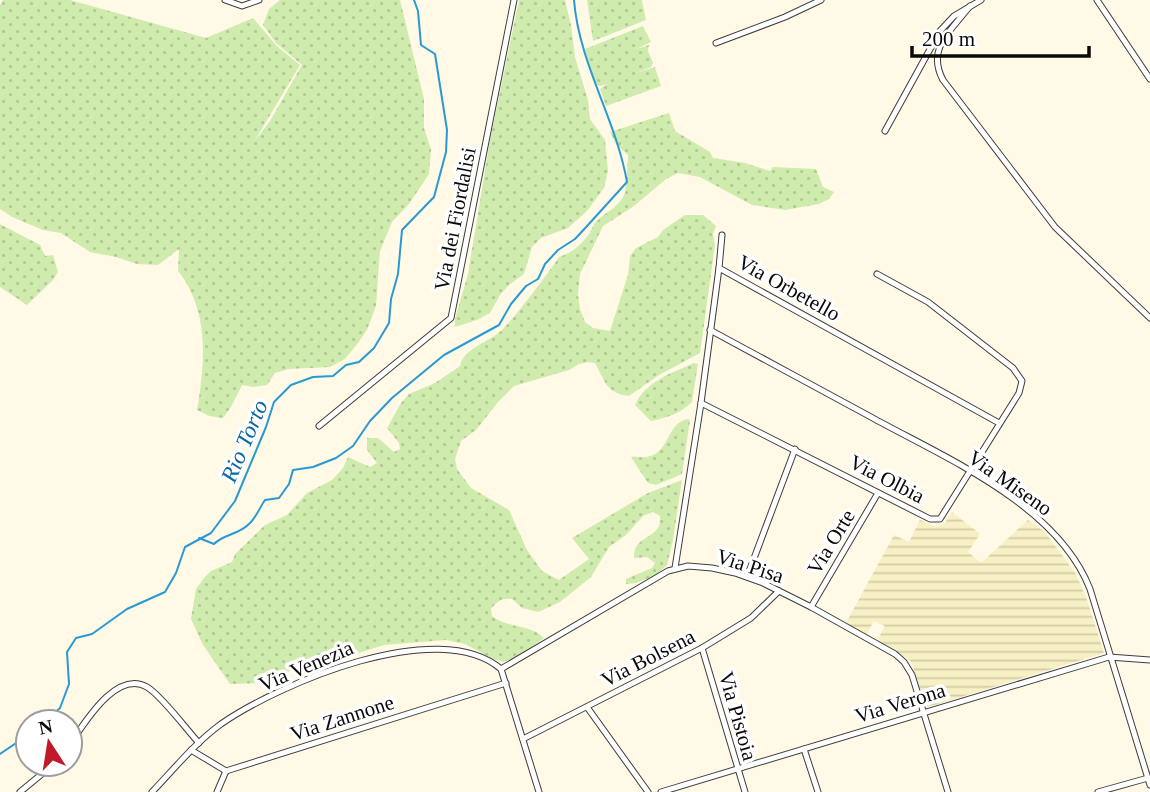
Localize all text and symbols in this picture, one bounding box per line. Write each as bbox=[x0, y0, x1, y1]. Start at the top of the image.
scale bar bbox=[912, 14, 1089, 58]
text: 200 m bbox=[922, 27, 975, 51]
street label: Via dei Fiordalisi bbox=[429, 145, 481, 293]
street label: Via Orbetello bbox=[733, 250, 845, 326]
water label: Rio Torto bbox=[216, 396, 273, 487]
street label: Via Miseno bbox=[963, 445, 1057, 521]
street label: Via Olbia bbox=[845, 450, 929, 508]
street label: Via Orte bbox=[802, 505, 860, 579]
street label: Via Pisa bbox=[713, 544, 787, 588]
street label: Via Bolsena bbox=[597, 624, 699, 692]
street label: Via Venezia bbox=[255, 635, 358, 697]
street label: Via Pistoia bbox=[714, 669, 762, 764]
street label: Via Verona bbox=[852, 678, 949, 728]
street label: Via Zannone bbox=[287, 690, 397, 746]
north arrow bbox=[14, 708, 84, 778]
text: N bbox=[37, 715, 55, 739]

